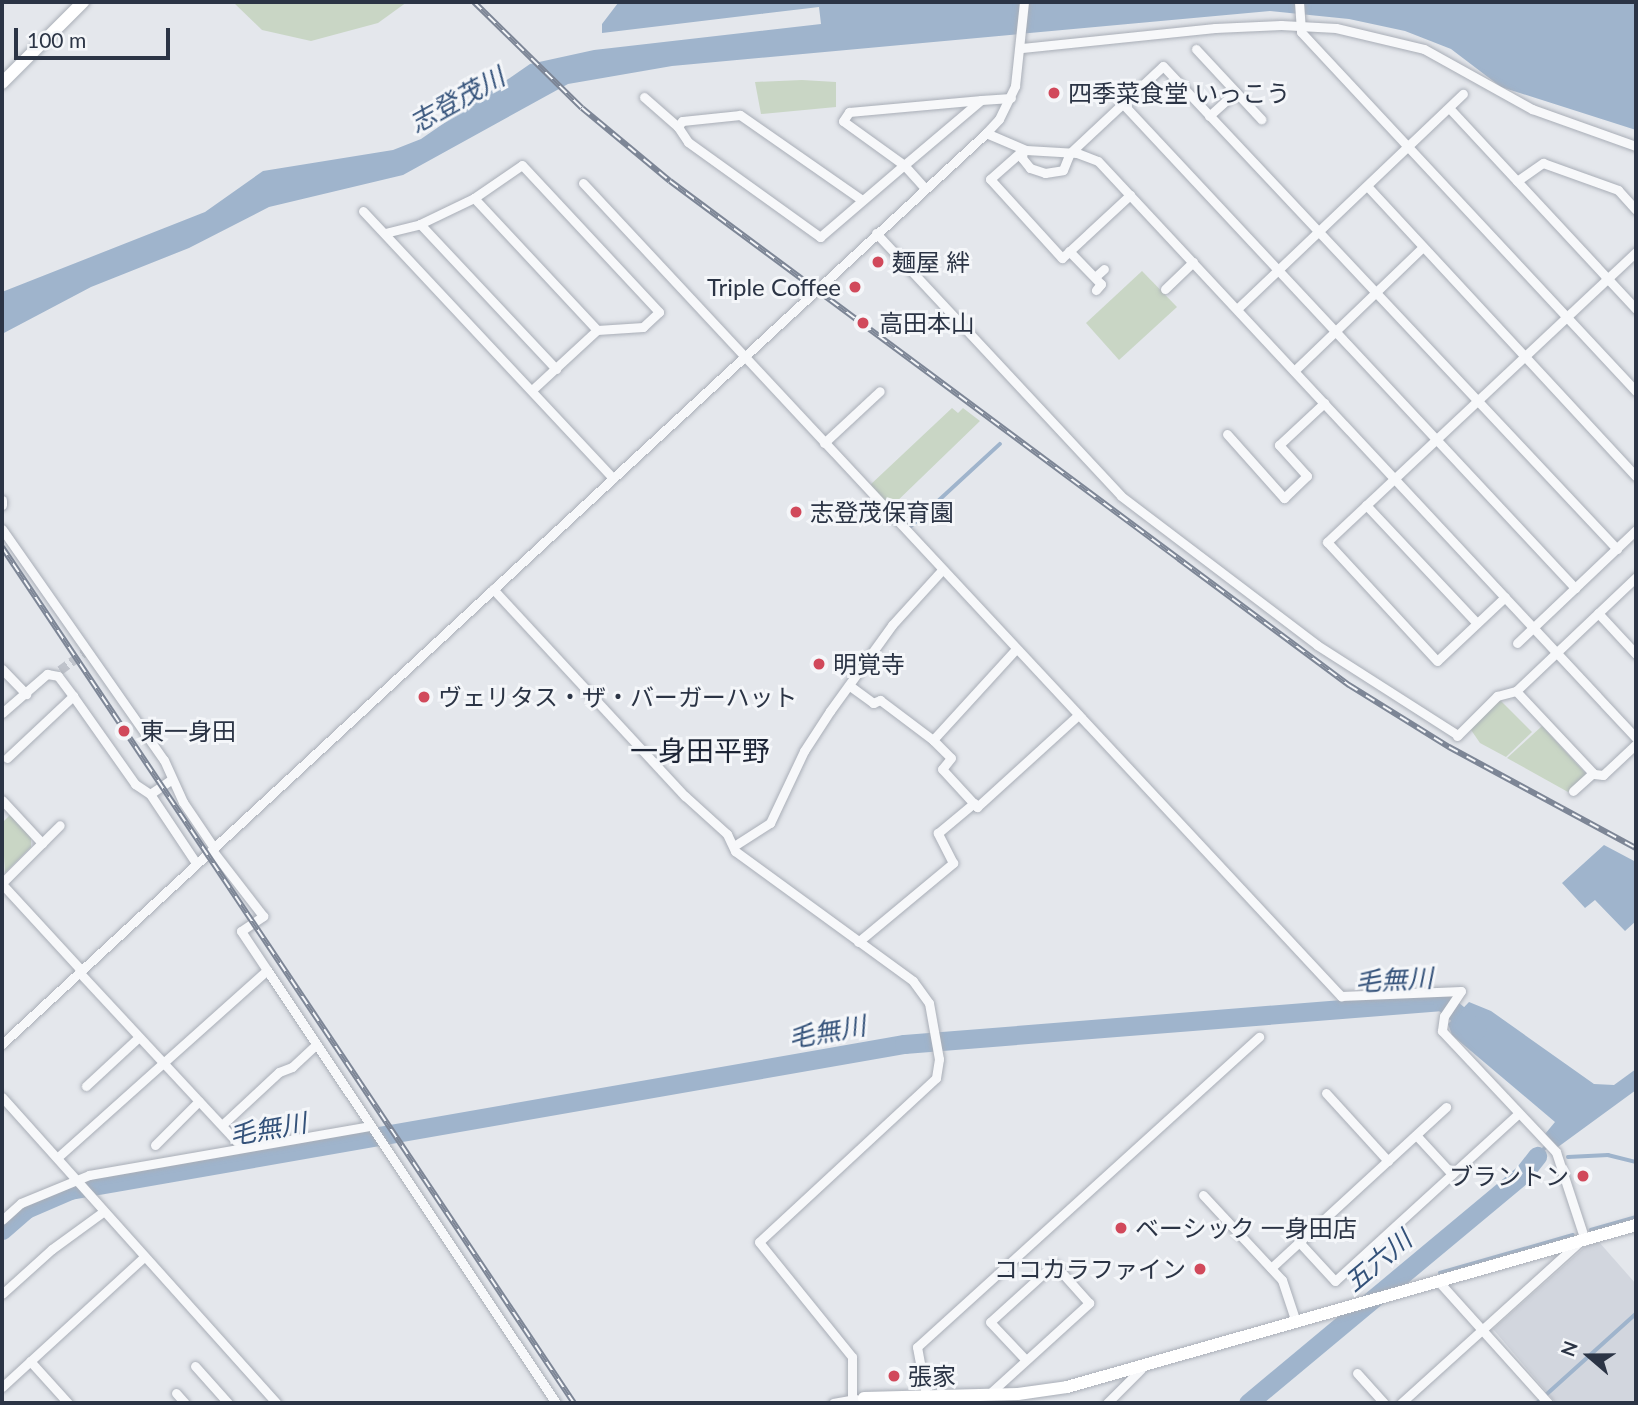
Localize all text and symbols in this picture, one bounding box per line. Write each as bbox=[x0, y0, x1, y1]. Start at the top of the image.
scale bar bbox=[18, 14, 173, 58]
text: 100 m bbox=[27, 27, 86, 52]
water label: 志登茂川 bbox=[404, 61, 510, 139]
place label: 四季菜食堂 いっこう bbox=[1068, 79, 1290, 107]
marker: 四季菜食堂 いっこう bbox=[1046, 85, 1062, 101]
place label: 麺屋 絆 bbox=[892, 248, 970, 276]
marker: 麺屋 絆 bbox=[870, 254, 886, 270]
place label: Triple Coffee bbox=[707, 273, 841, 301]
marker: Triple Coffee bbox=[847, 279, 863, 295]
place label: 高田本山 bbox=[879, 309, 975, 337]
marker: 高田本山 bbox=[853, 313, 873, 333]
place label: 志登茂保育園 bbox=[810, 498, 954, 526]
marker: 志登茂保育園 bbox=[788, 504, 804, 520]
place label: 明覚寺 bbox=[833, 650, 905, 678]
marker: 明覚寺 bbox=[811, 656, 827, 672]
place label: ヴェリタス・ザ・バーガーハット bbox=[438, 683, 798, 711]
marker: ヴェリタス・ザ・バーガーハット bbox=[416, 689, 432, 705]
place label: 東一身田 bbox=[140, 717, 236, 745]
marker: 東一身田 bbox=[114, 721, 134, 741]
district label: 一身田平野 bbox=[630, 733, 770, 767]
water label: 毛無川 bbox=[1354, 962, 1434, 998]
water label: 毛無川 bbox=[786, 1010, 868, 1054]
water label: 毛無川 bbox=[227, 1107, 309, 1151]
place label: ブラントン bbox=[1449, 1162, 1569, 1190]
marker: ブラントン bbox=[1575, 1168, 1591, 1184]
place label: ベーシック 一身田店 bbox=[1135, 1214, 1357, 1242]
marker: ベーシック 一身田店 bbox=[1113, 1220, 1129, 1236]
water label: 五六川 bbox=[1338, 1224, 1418, 1298]
place label: ココカラファイン bbox=[994, 1255, 1186, 1283]
marker: ココカラファイン bbox=[1192, 1261, 1208, 1277]
north arrow bbox=[1554, 1321, 1624, 1391]
text: N bbox=[1555, 1338, 1582, 1359]
place label: 張家 bbox=[908, 1362, 956, 1390]
marker: 張家 bbox=[886, 1368, 902, 1384]

